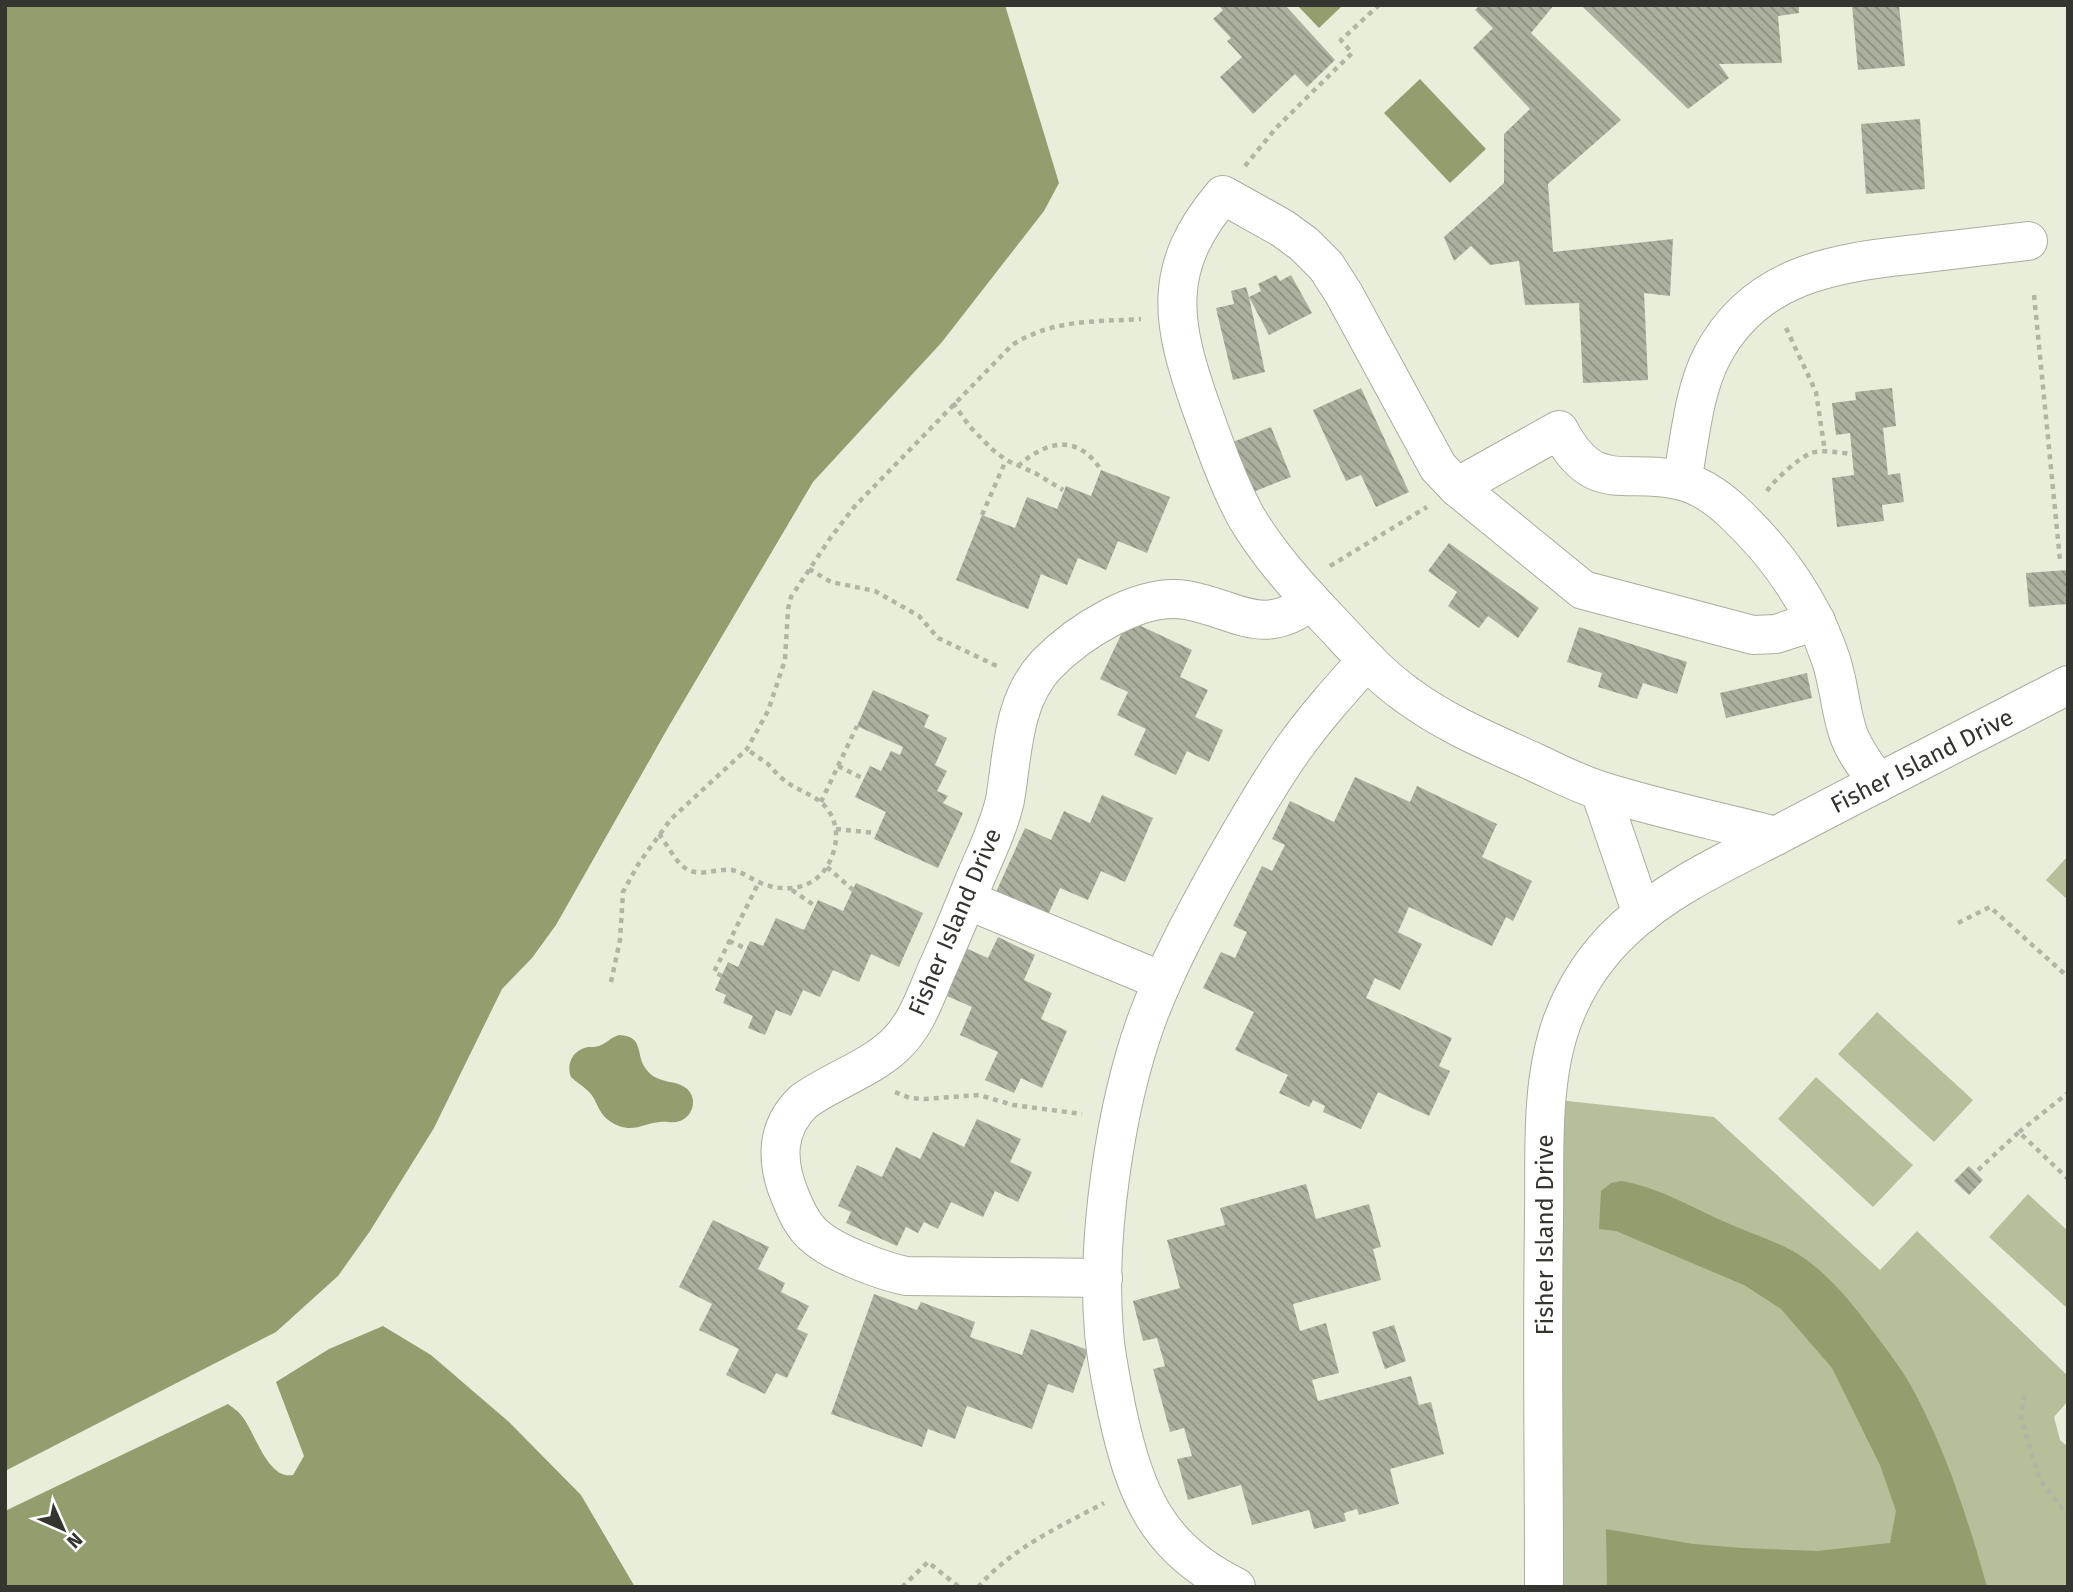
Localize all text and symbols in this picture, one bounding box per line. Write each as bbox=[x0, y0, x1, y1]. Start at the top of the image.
street label: Fisher Island Drive bbox=[1826, 703, 2018, 819]
street label: Fisher Island Drive bbox=[903, 824, 1007, 1020]
street label: Fisher Island Drive bbox=[1531, 1135, 1559, 1336]
north arrow bbox=[28, 1494, 98, 1564]
text: N bbox=[62, 1528, 87, 1553]

